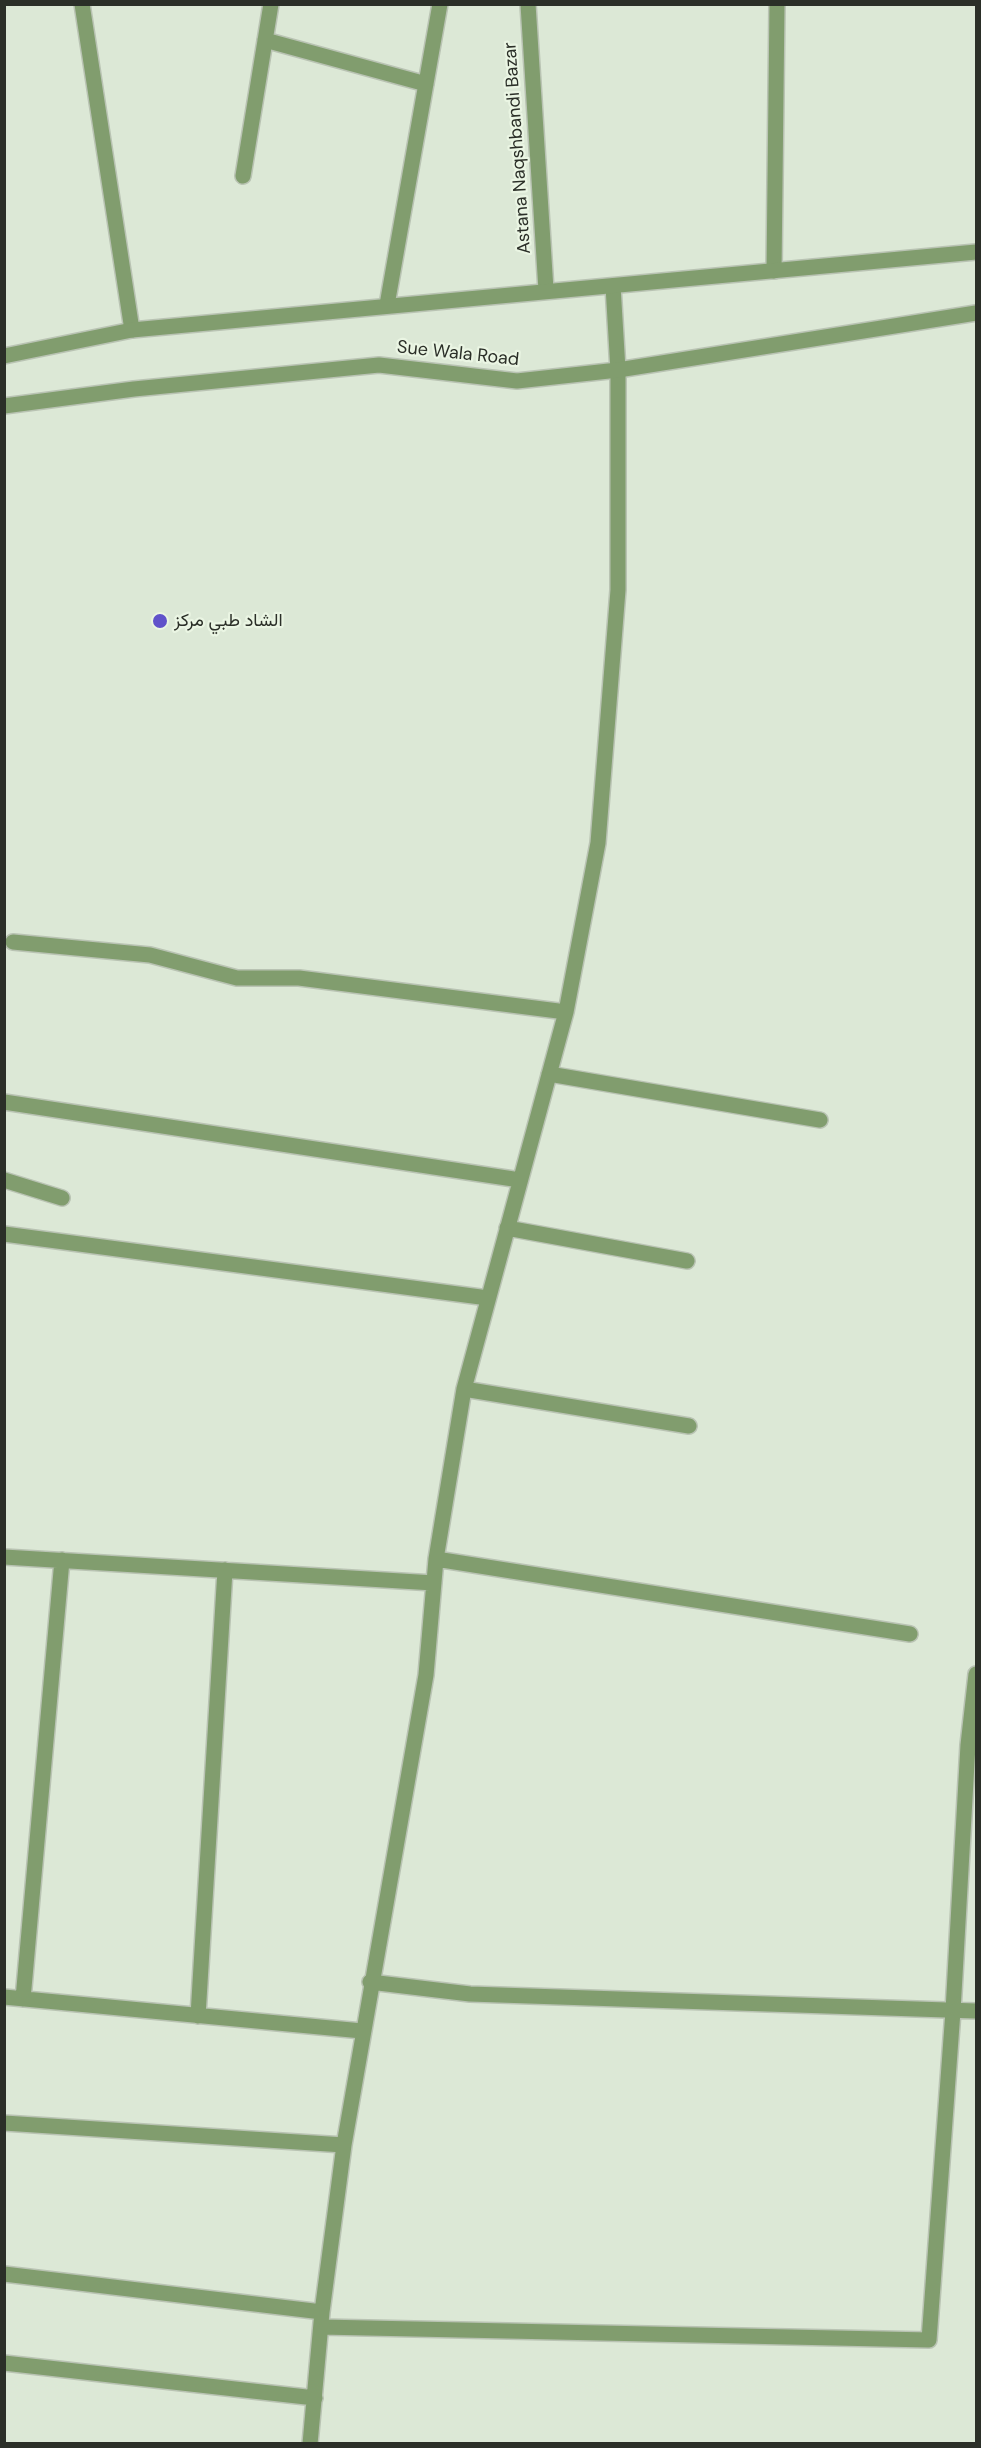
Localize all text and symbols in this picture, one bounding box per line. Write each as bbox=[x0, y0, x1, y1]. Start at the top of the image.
street label: Astana Naqshbandi Bazar bbox=[500, 41, 536, 255]
street label: Sue Wala Road bbox=[396, 337, 520, 371]
place label: الشاد طبي مرکز bbox=[174, 610, 283, 632]
marker: الشاد طبي مرکز bbox=[151, 612, 169, 630]

